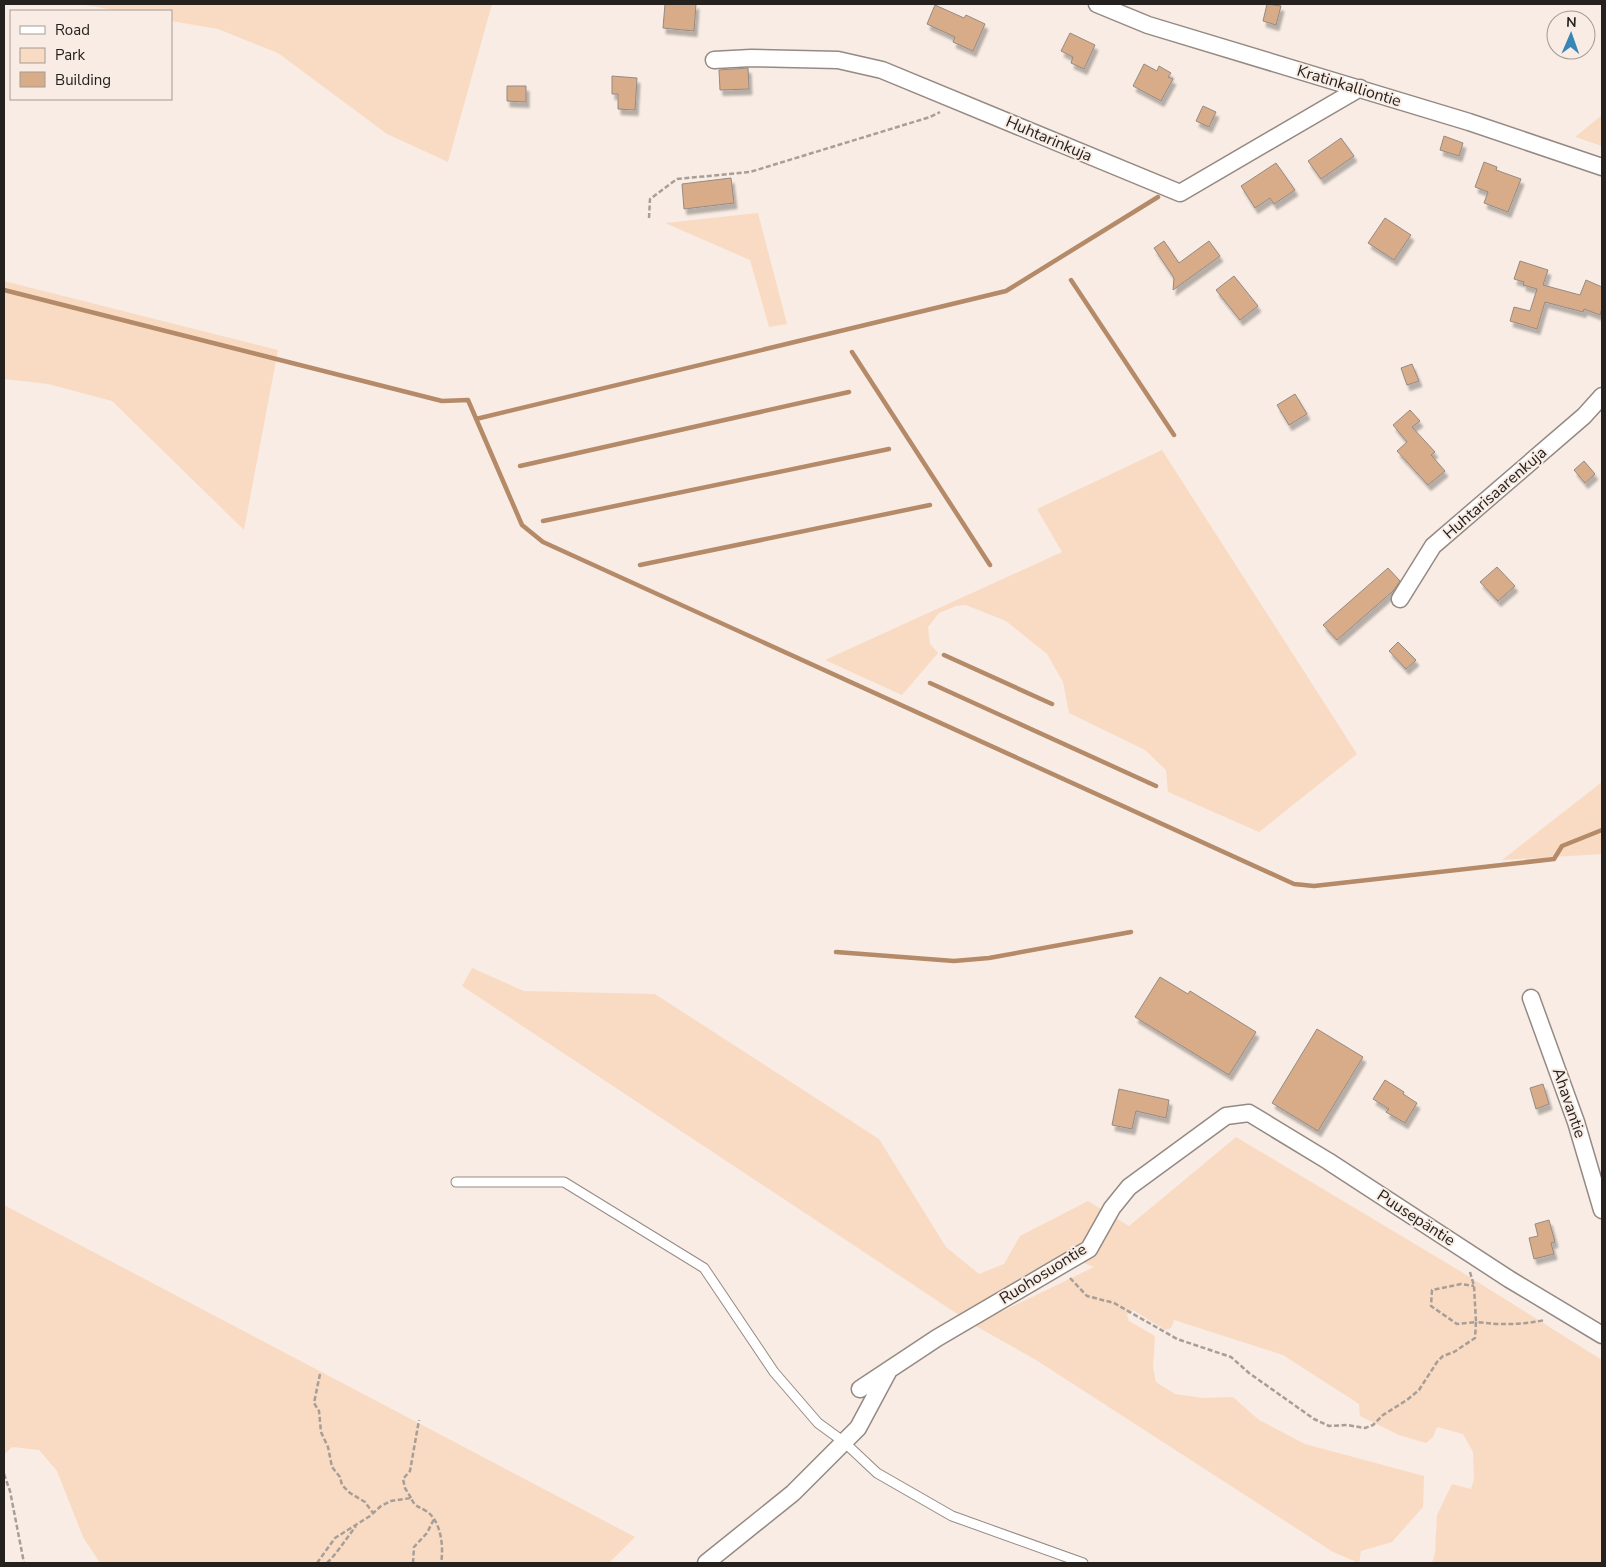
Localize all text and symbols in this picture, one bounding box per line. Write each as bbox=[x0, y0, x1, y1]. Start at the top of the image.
legend bbox=[10, 10, 172, 100]
north arrow bbox=[1546, 10, 1596, 60]
text: N bbox=[1566, 13, 1577, 32]
text: Road bbox=[55, 20, 90, 40]
text: Park bbox=[55, 45, 85, 65]
street label: Kratinkalliontie bbox=[1294, 60, 1404, 112]
text: Building bbox=[55, 70, 111, 90]
street label: Huhtarinkuja bbox=[1002, 111, 1096, 167]
street label: Huhtarisaarenkuja bbox=[1438, 442, 1552, 544]
street label: Ahavantie bbox=[1547, 1065, 1591, 1141]
street label: Puusepäntie bbox=[1373, 1185, 1459, 1251]
street label: Ruohosuontie bbox=[995, 1238, 1091, 1310]

